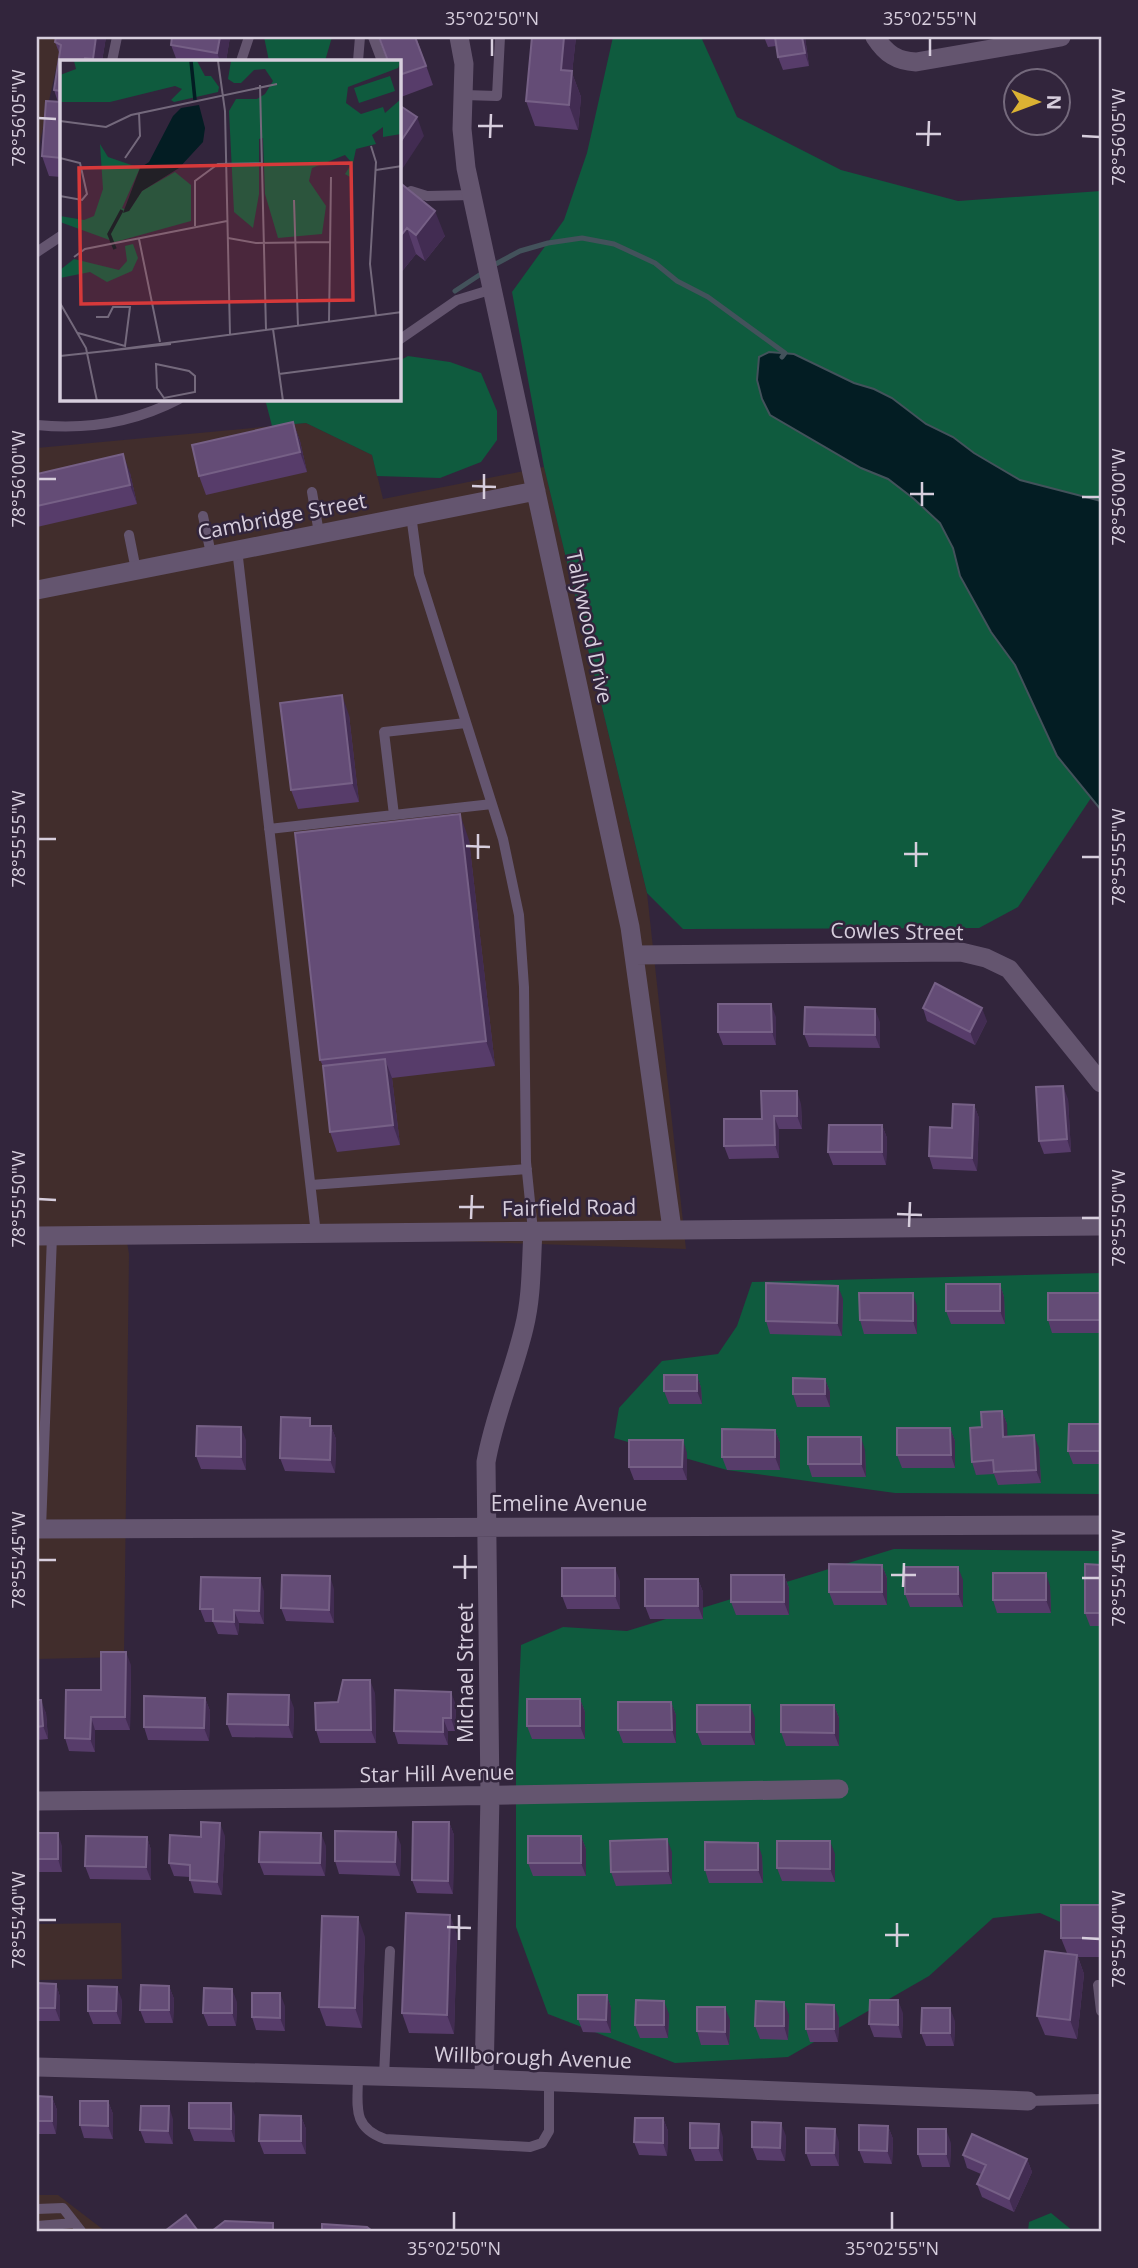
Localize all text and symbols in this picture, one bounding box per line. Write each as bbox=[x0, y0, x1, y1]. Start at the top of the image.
text: 35°02'50"N bbox=[445, 6, 539, 30]
text: 35°02'55"N bbox=[883, 6, 977, 30]
inset map bbox=[60, 60, 401, 401]
north arrow bbox=[1002, 66, 1072, 136]
text: 78°56'05"W bbox=[6, 69, 30, 167]
text: 78°56'05"W bbox=[1106, 88, 1130, 186]
text: N bbox=[1041, 94, 1067, 110]
text: 78°56'00"W bbox=[6, 430, 30, 528]
text: 78°56'00"W bbox=[1106, 448, 1130, 546]
street label: Cambridge Street bbox=[195, 486, 369, 546]
street label: Tallywood Drive bbox=[560, 548, 620, 706]
text: 78°55'55"W bbox=[6, 790, 30, 888]
text: 78°55'55"W bbox=[1106, 808, 1130, 906]
street label: Cowles Street bbox=[830, 916, 964, 946]
text: 78°55'50"W bbox=[6, 1150, 30, 1248]
text: 78°55'50"W bbox=[1106, 1169, 1130, 1267]
street label: Fairfield Road bbox=[502, 1192, 636, 1222]
street label: Emeline Avenue bbox=[491, 1489, 647, 1517]
text: 78°55'45"W bbox=[6, 1511, 30, 1609]
text: 78°55'45"W bbox=[1106, 1529, 1130, 1627]
street label: Michael Street bbox=[451, 1603, 479, 1743]
street label: Star Hill Avenue bbox=[359, 1758, 515, 1788]
text: 78°55'40"W bbox=[6, 1871, 30, 1969]
text: 78°55'40"W bbox=[1106, 1890, 1130, 1988]
street label: Willborough Avenue bbox=[434, 2040, 632, 2074]
text: 35°02'50"N bbox=[407, 2236, 501, 2260]
text: 35°02'55"N bbox=[845, 2236, 939, 2260]

